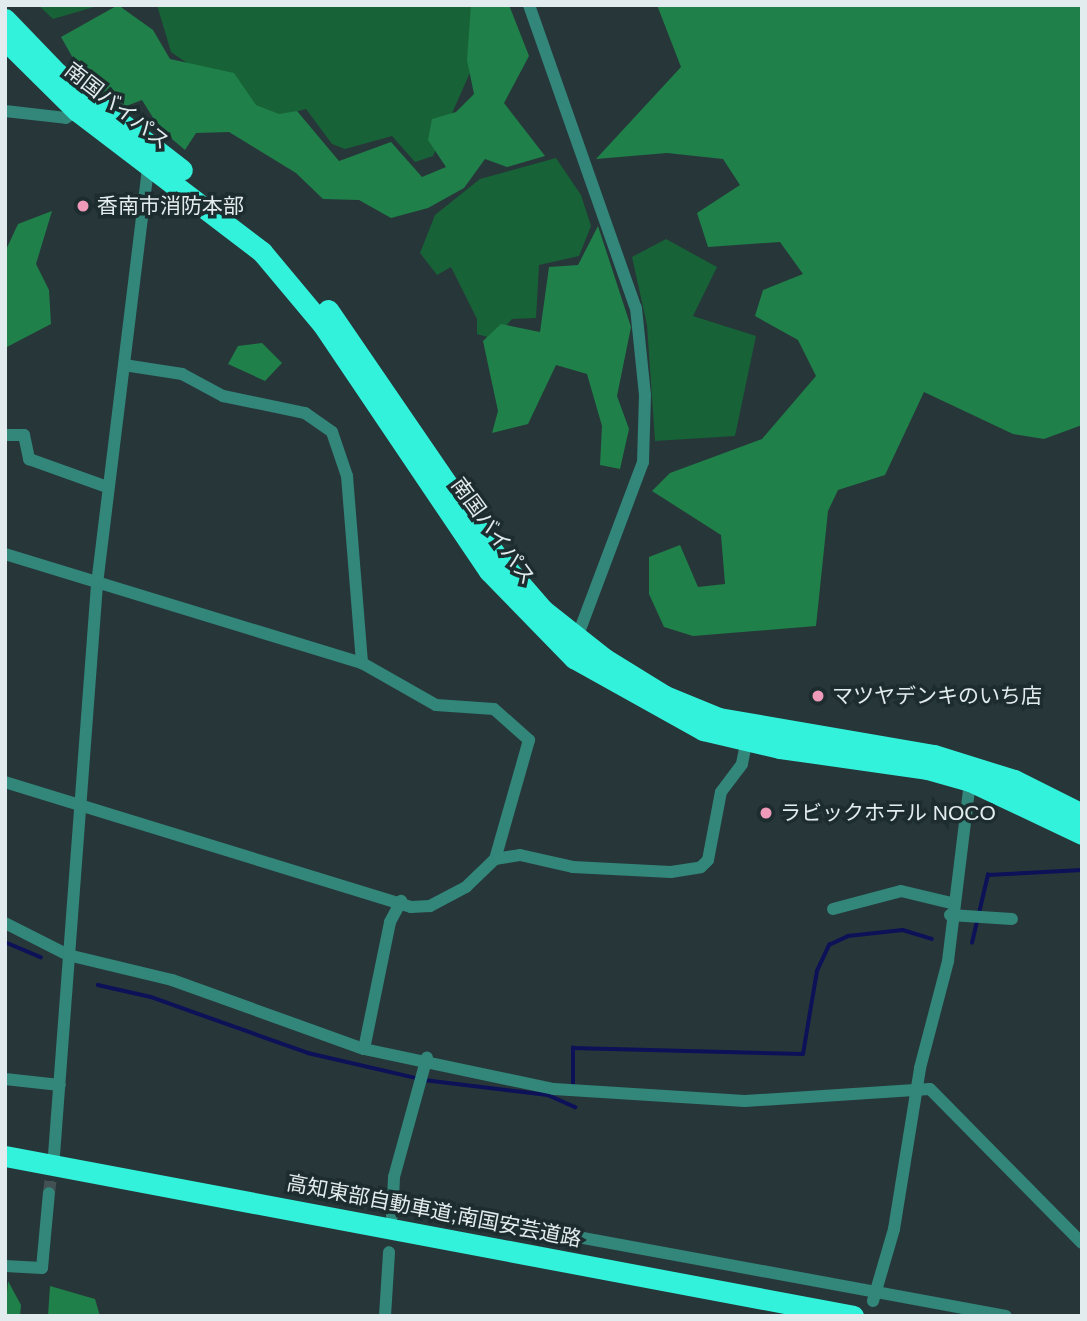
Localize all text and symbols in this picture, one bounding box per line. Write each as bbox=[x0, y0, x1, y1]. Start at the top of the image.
street label: 南国バイパス bbox=[60, 57, 174, 155]
place label: 香南市消防本部 bbox=[97, 193, 244, 219]
marker: 香南市消防本部 bbox=[75, 198, 91, 214]
street label: 南国バイパス bbox=[446, 473, 540, 589]
place label: マツヤデンキのいち店 bbox=[832, 683, 1042, 709]
marker: マツヤデンキのいち店 bbox=[810, 688, 826, 704]
place label: ラビックホテル NOCO bbox=[780, 800, 996, 826]
marker: ラビックホテル NOCO bbox=[758, 805, 774, 821]
street label: 高知東部自動車道;南国安芸道路 bbox=[284, 1170, 584, 1252]

